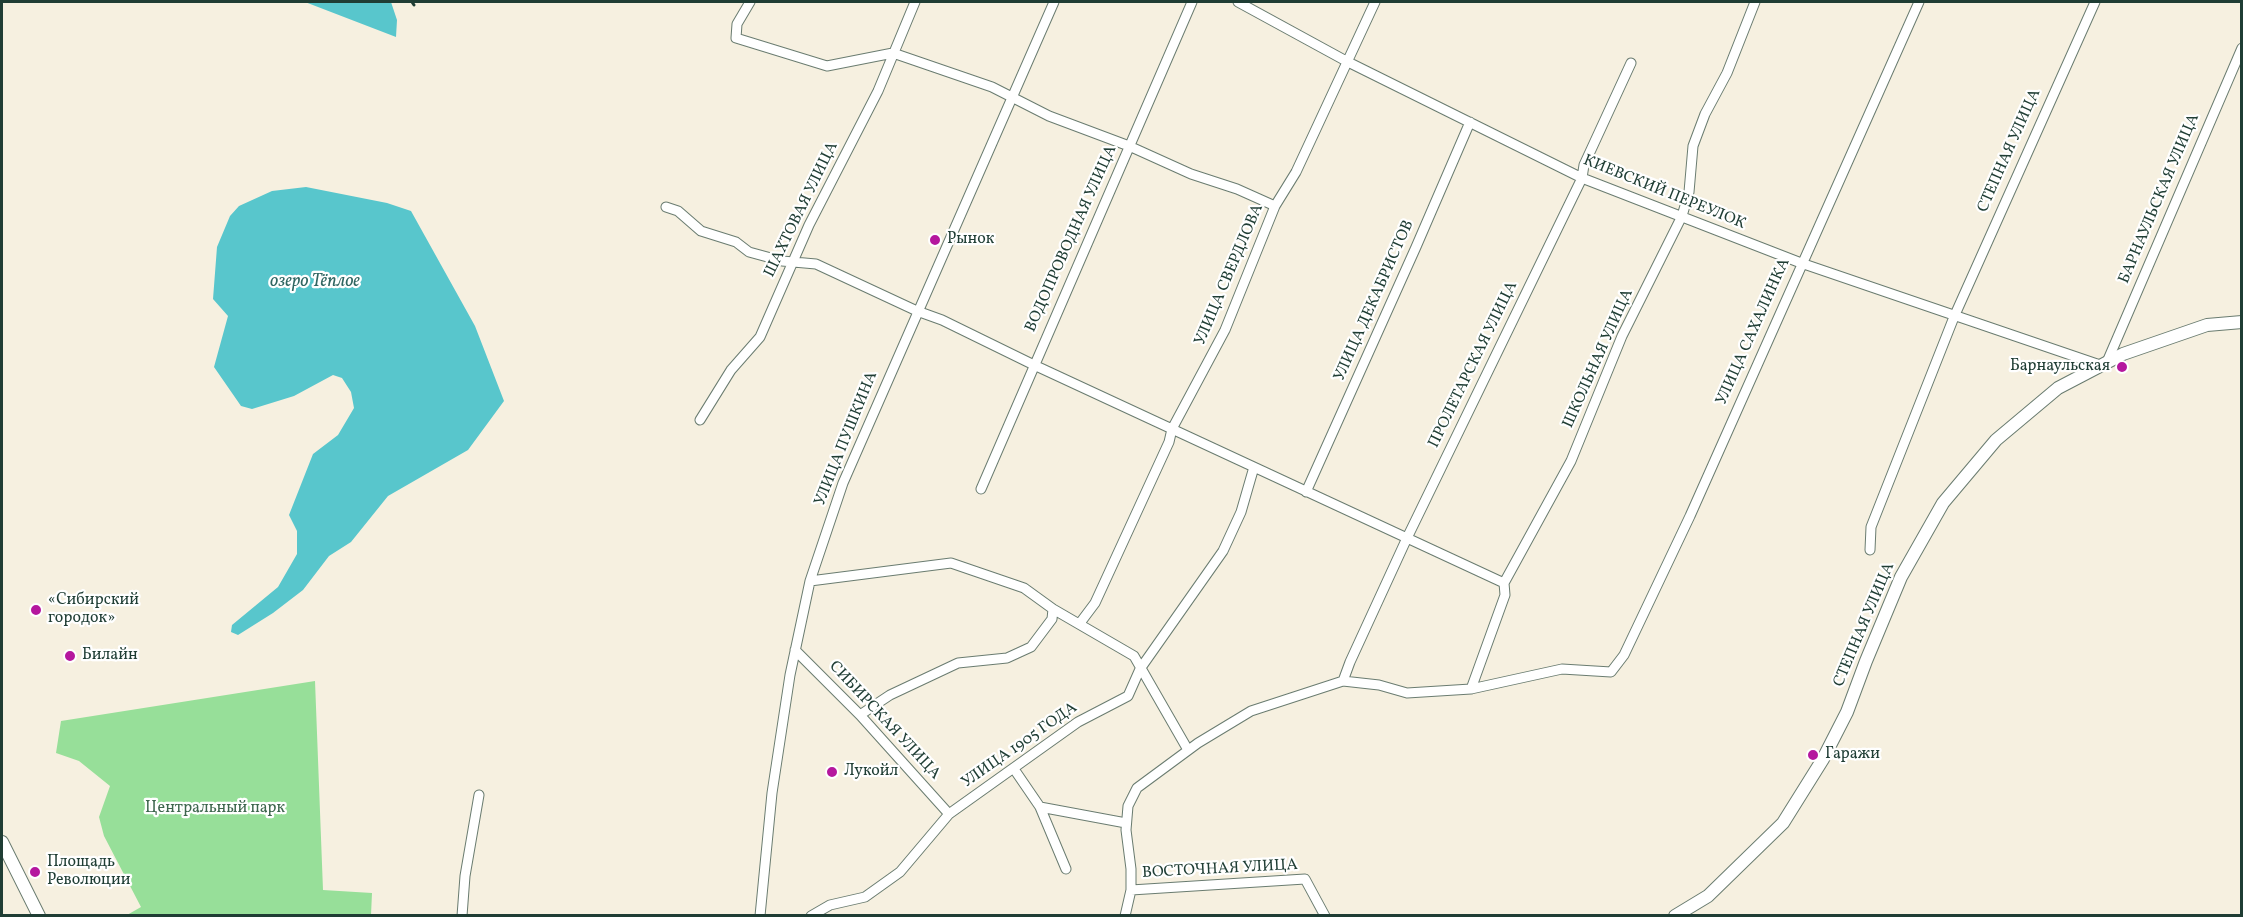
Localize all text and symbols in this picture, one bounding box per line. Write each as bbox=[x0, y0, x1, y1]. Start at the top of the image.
street label: СТЕПНАЯ УЛИЦА bbox=[1974, 86, 2046, 216]
street label: БАРНАУЛЬСКАЯ УЛИЦА bbox=[2115, 111, 2205, 287]
street label: ШАХТОВАЯ УЛИЦА bbox=[761, 139, 843, 281]
street label: ВОДОПРОВОДНАЯ УЛИЦА bbox=[1022, 143, 1122, 335]
street label: КИЕВСКИЙ ПЕРЕУЛОК bbox=[1580, 152, 1748, 234]
street label: УЛИЦА СВЕРДЛОВА bbox=[1192, 201, 1268, 349]
street label: УЛИЦА ДЕКАБРИСТОВ bbox=[1331, 217, 1419, 385]
place label: Рынок bbox=[947, 230, 994, 250]
marker: Рынок bbox=[928, 233, 942, 247]
street label: УЛИЦА САХАЛИНКА bbox=[1713, 256, 1795, 408]
water label: озеро Тёплое bbox=[270, 272, 360, 294]
street label: ПРОЛЕТАРСКАЯ УЛИЦА bbox=[1425, 279, 1523, 451]
street label: ШКОЛЬНАЯ УЛИЦА bbox=[1560, 286, 1638, 432]
place label: Барнаульская bbox=[2010, 357, 2110, 377]
marker: Барнаульская bbox=[2115, 360, 2129, 374]
street label: УЛИЦА ПУШКИНА bbox=[811, 369, 883, 509]
street label: СТЕПНАЯ УЛИЦА bbox=[1830, 560, 1900, 690]
place label: «Сибирский городок» bbox=[48, 591, 139, 629]
marker: «Сибирский городок» bbox=[29, 603, 43, 617]
place label: Билайн bbox=[82, 646, 138, 666]
marker: Билайн bbox=[63, 649, 77, 663]
street label: СИБИРСКАЯ УЛИЦА bbox=[824, 658, 944, 784]
street label: УЛИЦА 1905 ГОДА bbox=[959, 699, 1081, 793]
place label: Гаражи bbox=[1825, 745, 1880, 765]
marker: Гаражи bbox=[1806, 748, 1820, 762]
place label: Лукойл bbox=[844, 762, 898, 782]
marker: Лукойл bbox=[825, 765, 839, 779]
park label: Центральный парк bbox=[145, 799, 285, 819]
place label: Площадь Революции bbox=[47, 853, 130, 891]
street label: ВОСТОЧНАЯ УЛИЦА bbox=[1142, 856, 1298, 884]
marker: Площадь Революции bbox=[28, 865, 42, 879]

